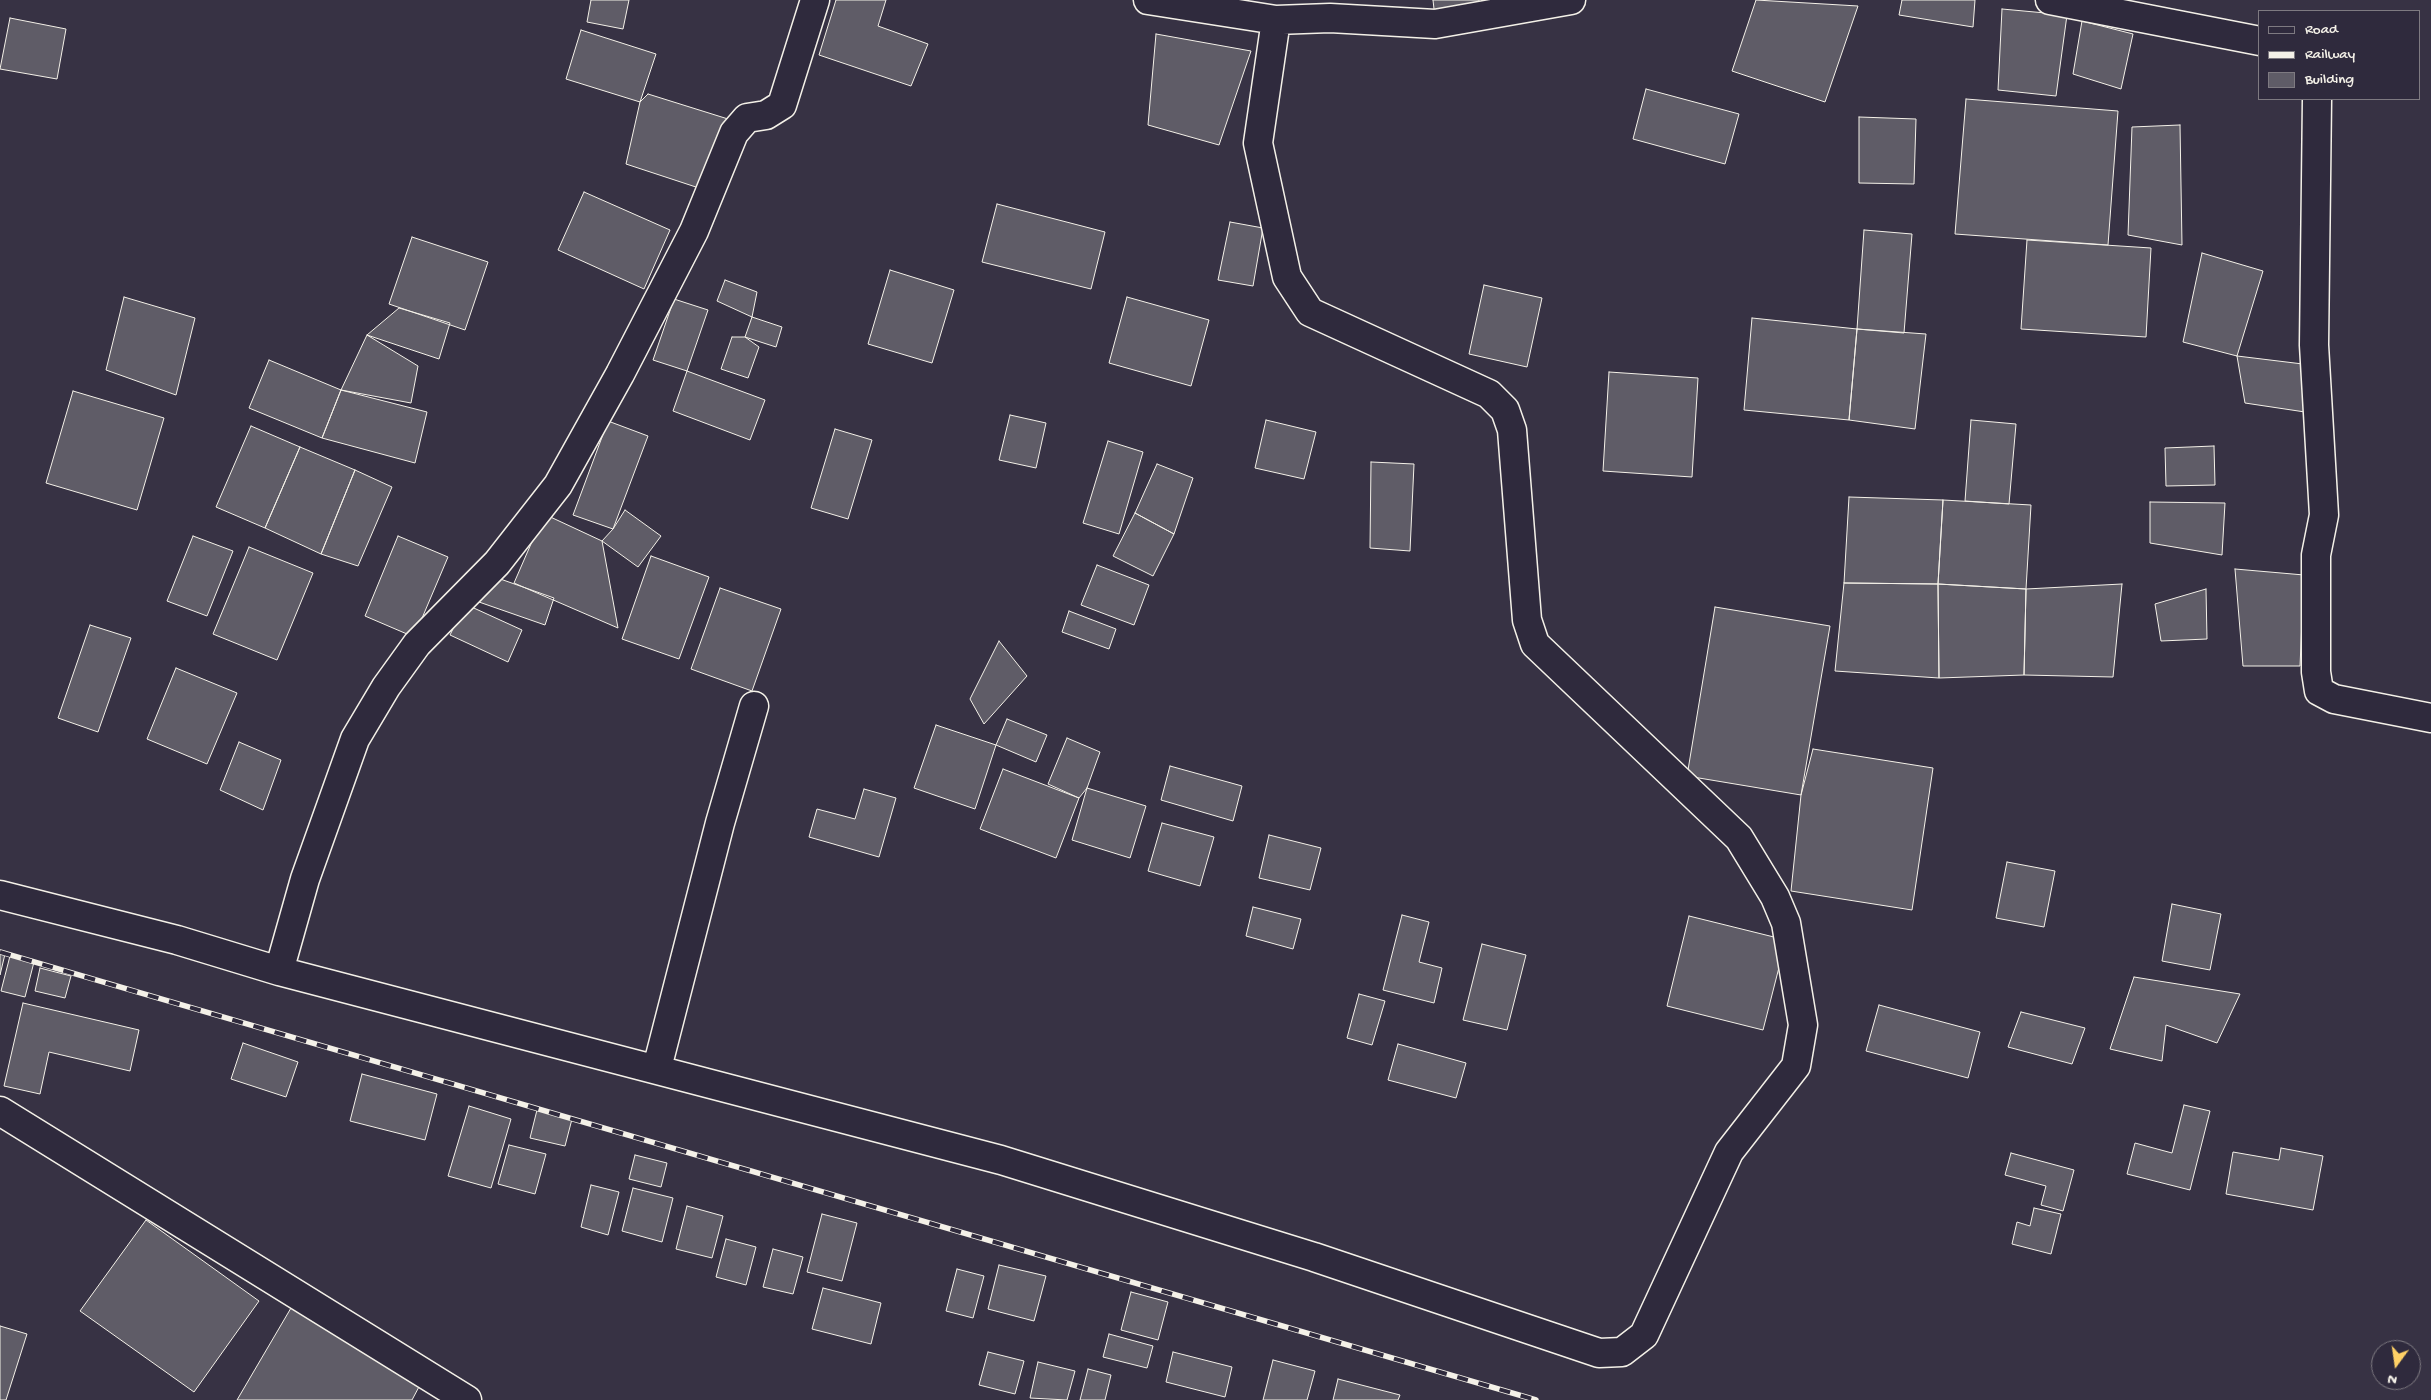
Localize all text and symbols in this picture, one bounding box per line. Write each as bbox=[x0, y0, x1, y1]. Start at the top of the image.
legend bbox=[2258, 10, 2421, 100]
text: Road bbox=[2305, 21, 2338, 39]
text: Railway bbox=[2305, 46, 2355, 64]
text: Building bbox=[2305, 71, 2354, 89]
north arrow bbox=[2371, 1340, 2421, 1390]
text: N bbox=[2386, 1370, 2399, 1388]

